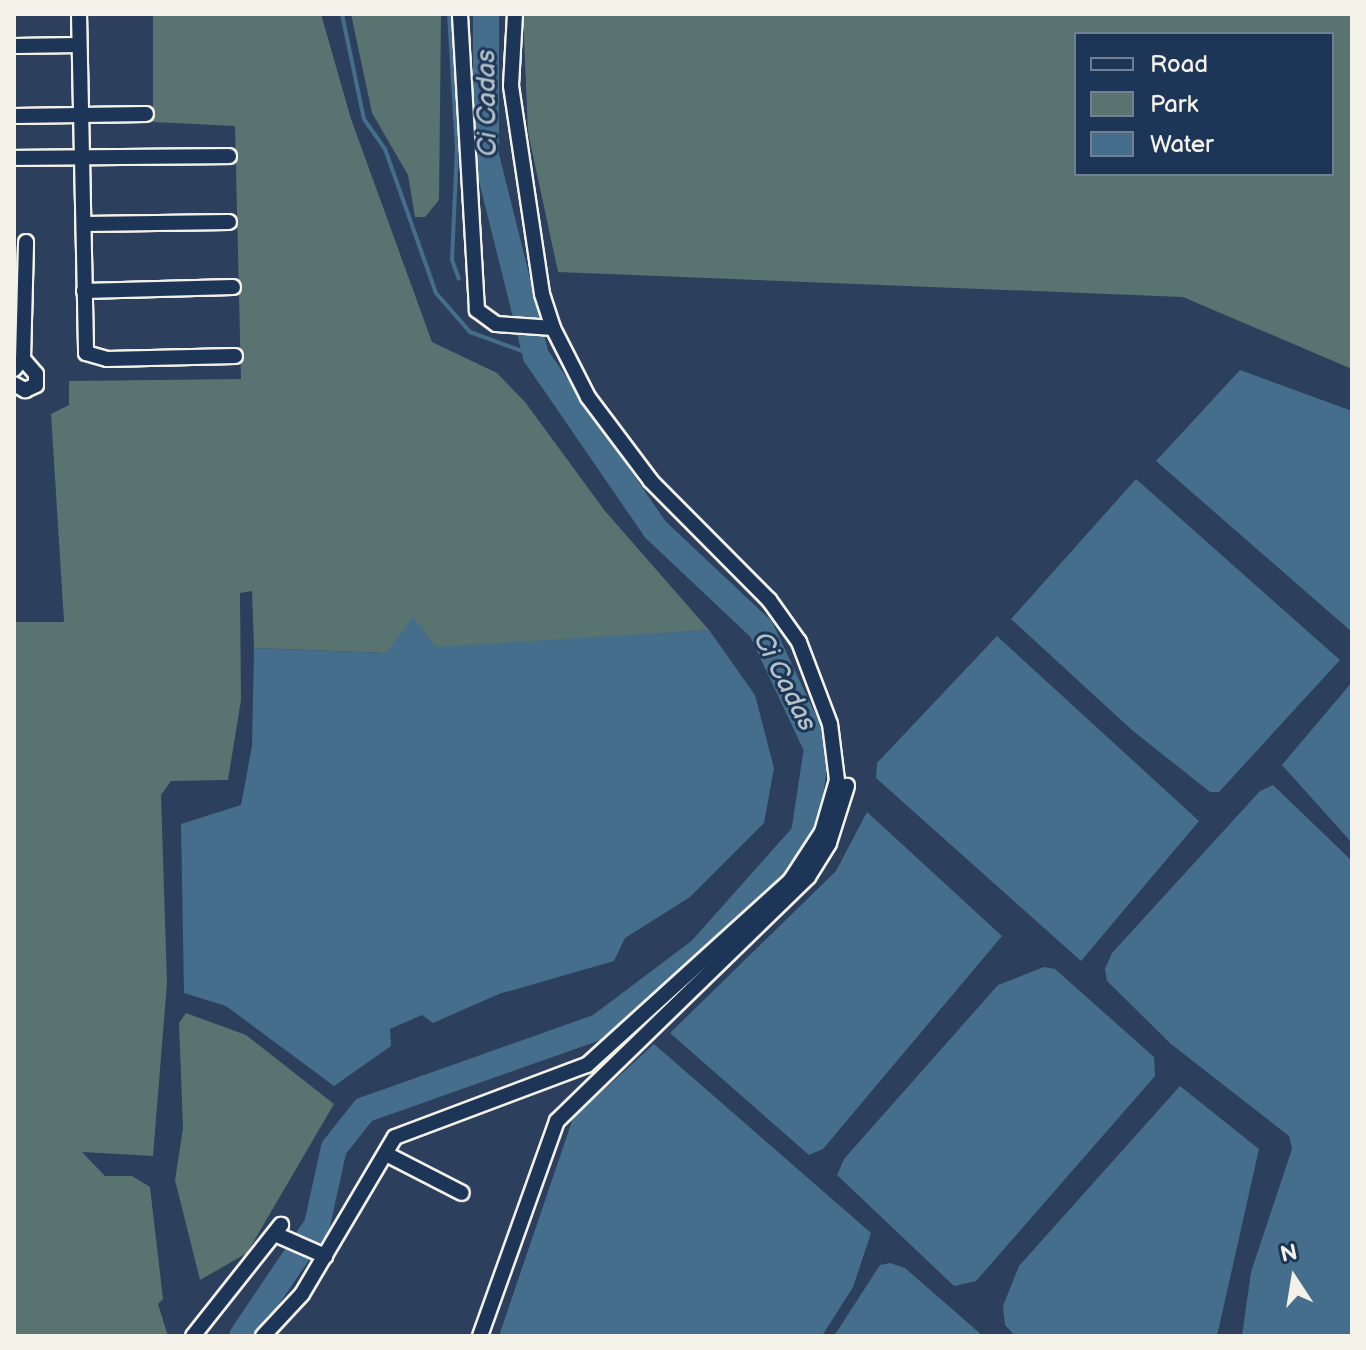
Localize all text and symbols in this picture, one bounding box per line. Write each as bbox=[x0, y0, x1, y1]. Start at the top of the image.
legend bbox=[1074, 32, 1334, 176]
water label: Ci Cadas bbox=[471, 49, 505, 157]
text: Road bbox=[1150, 50, 1208, 79]
text: Park bbox=[1150, 90, 1198, 119]
text: Water bbox=[1150, 130, 1214, 159]
water label: Ci Cadas bbox=[746, 627, 822, 737]
north arrow bbox=[1254, 1238, 1334, 1318]
text: N bbox=[1278, 1239, 1300, 1269]

